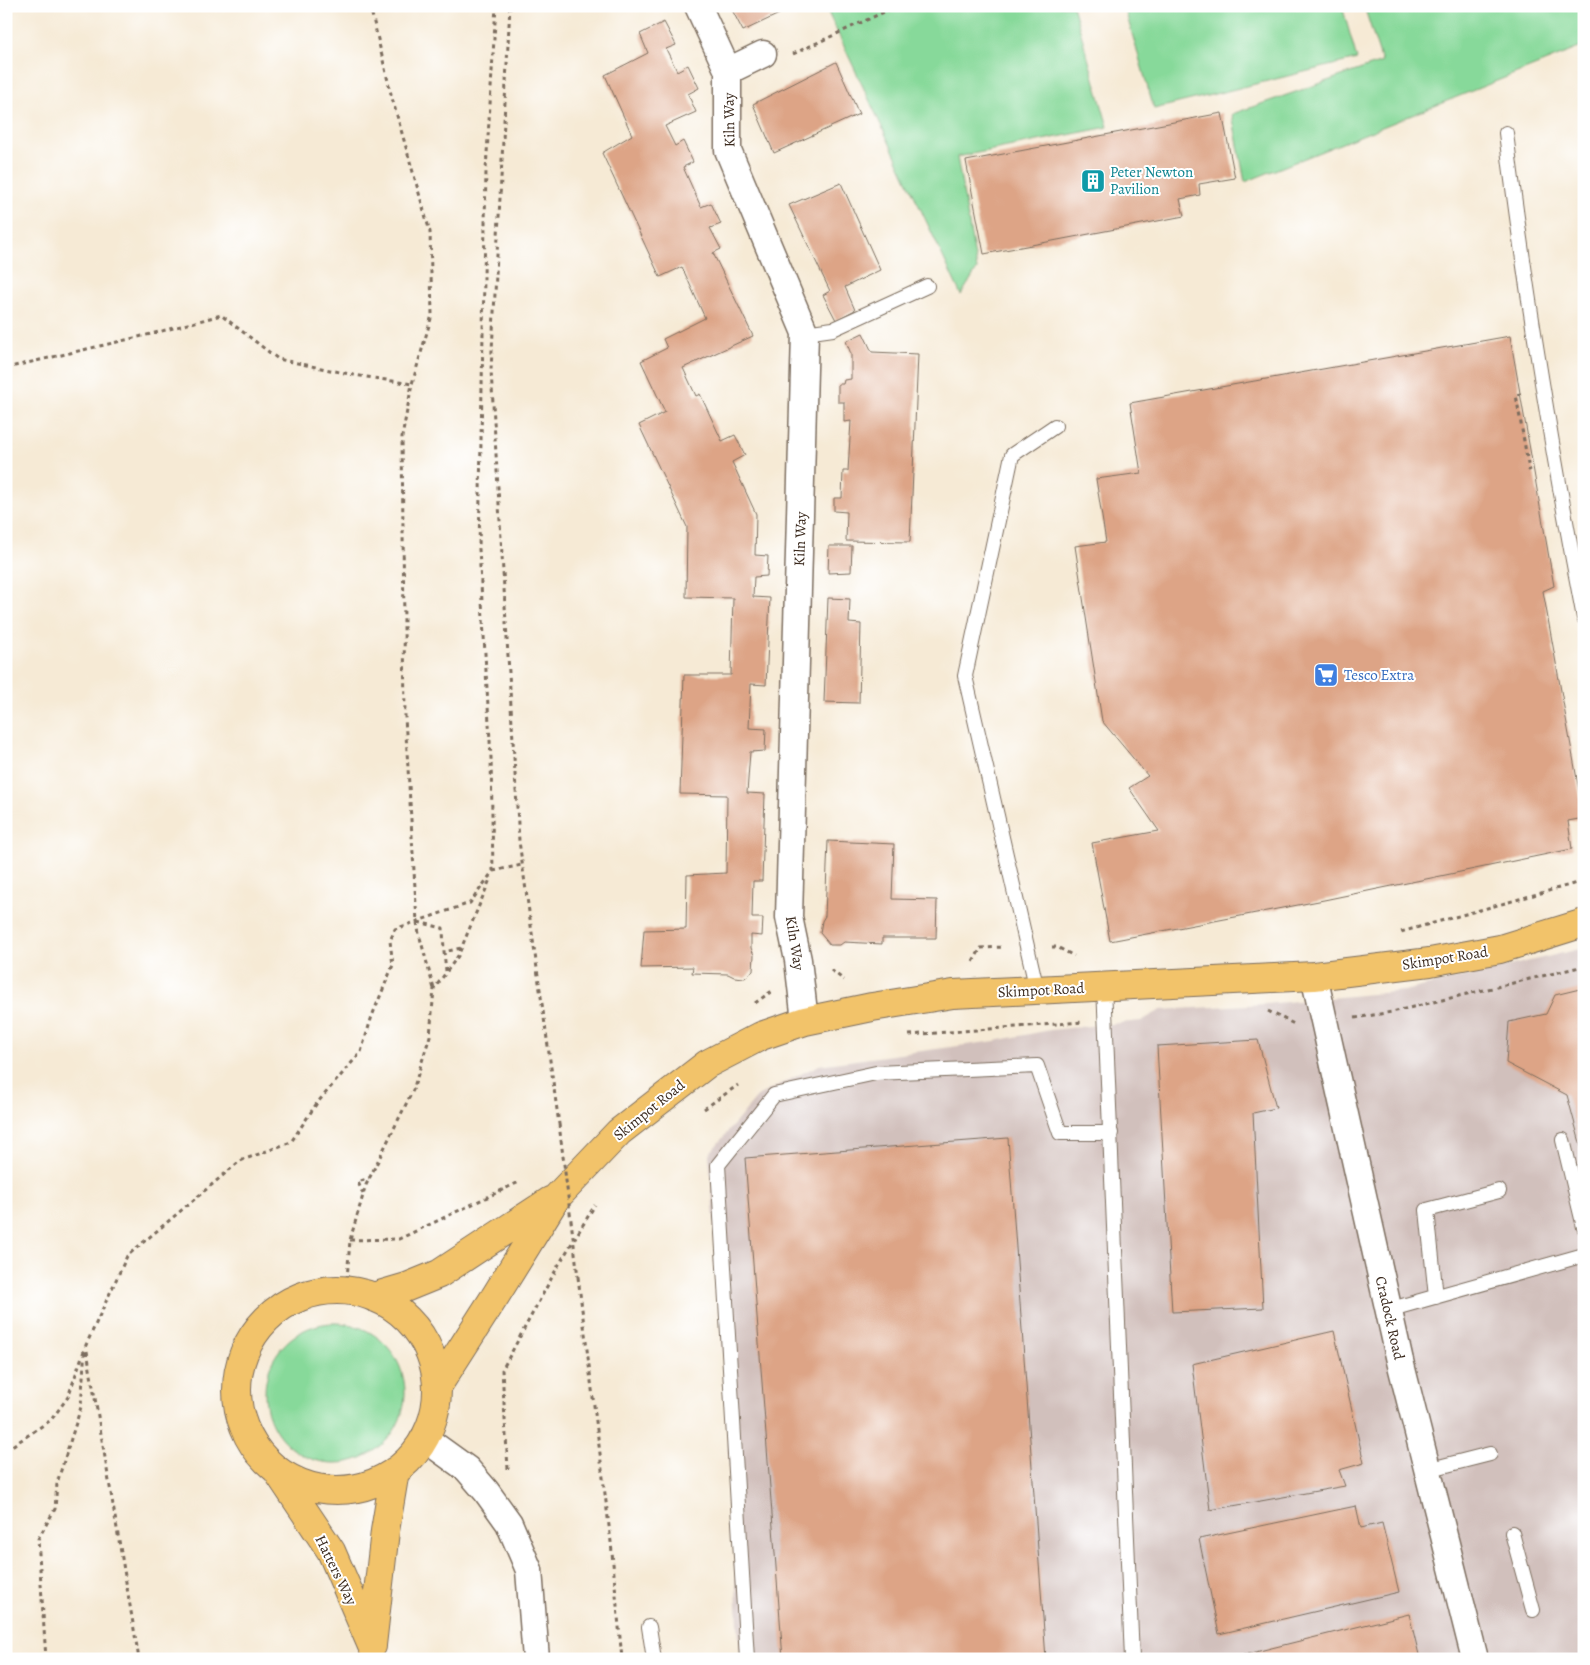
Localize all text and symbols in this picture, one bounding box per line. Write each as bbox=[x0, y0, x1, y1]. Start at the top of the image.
street label: Kiln Way bbox=[719, 92, 739, 148]
place label: Peter Newton Pavilion bbox=[1110, 162, 1193, 199]
building icon: Peter Newton Pavilion bbox=[1080, 168, 1106, 194]
street label: Kiln Way bbox=[789, 511, 811, 567]
supermarket icon: Tesco Extra bbox=[1313, 662, 1339, 688]
place label: Tesco Extra bbox=[1344, 665, 1414, 685]
street label: Kiln Way bbox=[781, 914, 809, 972]
street label: Skimpot Road bbox=[1401, 941, 1490, 975]
street label: Skimpot Road bbox=[997, 978, 1086, 1002]
street label: Skimpot Road bbox=[609, 1074, 690, 1145]
street label: Cradock Road bbox=[1371, 1274, 1410, 1363]
street label: Hatters Way bbox=[310, 1532, 362, 1609]

